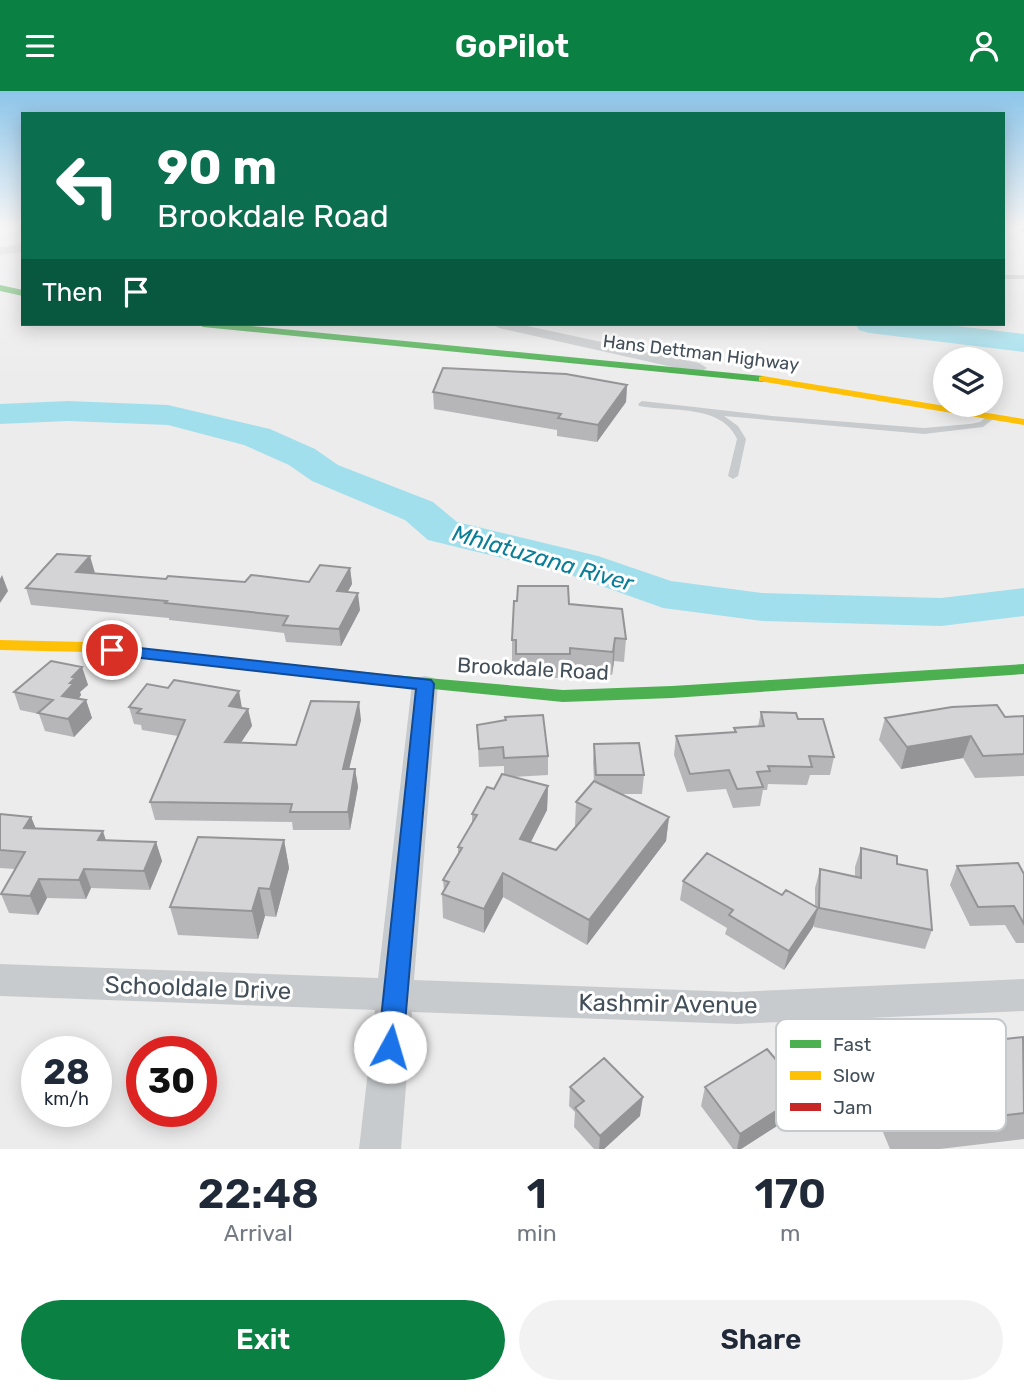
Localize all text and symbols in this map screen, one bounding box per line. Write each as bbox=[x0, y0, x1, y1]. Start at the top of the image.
icon: menu bbox=[21, 27, 59, 65]
text: GoPilot bbox=[455, 27, 569, 65]
icon: person bbox=[965, 27, 1003, 65]
text: 90 m bbox=[157, 138, 277, 196]
icon: left bbox=[42, 140, 133, 231]
text: Brookdale Road bbox=[157, 197, 389, 235]
icon: arrive bbox=[117, 273, 155, 311]
text: Then bbox=[42, 277, 103, 308]
street label: Hans Dettman Highway bbox=[602, 330, 800, 376]
map controls bbox=[933, 347, 1003, 417]
button: layers bbox=[933, 347, 1003, 417]
water label: Mhlatuzana River bbox=[449, 519, 638, 598]
pin bbox=[82, 620, 142, 680]
icon: arrive bbox=[93, 631, 131, 669]
street label: Brookdale Road bbox=[456, 652, 610, 685]
street label: Schooldale Drive bbox=[104, 971, 292, 1005]
street label: Kashmir Avenue bbox=[578, 988, 758, 1020]
position arrow bbox=[353, 1010, 427, 1084]
legend bbox=[776, 1019, 1006, 1131]
text: Fast bbox=[833, 1033, 872, 1056]
speed limit sign: 30 bbox=[126, 1036, 217, 1127]
text: 28 bbox=[43, 1051, 90, 1093]
text: Slow bbox=[833, 1064, 875, 1087]
text: km/h bbox=[44, 1088, 89, 1110]
text: Jam bbox=[833, 1096, 872, 1119]
text: 22:48 bbox=[198, 1169, 319, 1219]
text: 1 bbox=[527, 1169, 547, 1219]
text: 170 bbox=[755, 1169, 826, 1219]
text: Arrival bbox=[224, 1219, 293, 1247]
text: min bbox=[517, 1219, 557, 1247]
text: m bbox=[780, 1219, 801, 1247]
button: Exit bbox=[21, 1300, 505, 1380]
button: Share bbox=[519, 1300, 1003, 1380]

